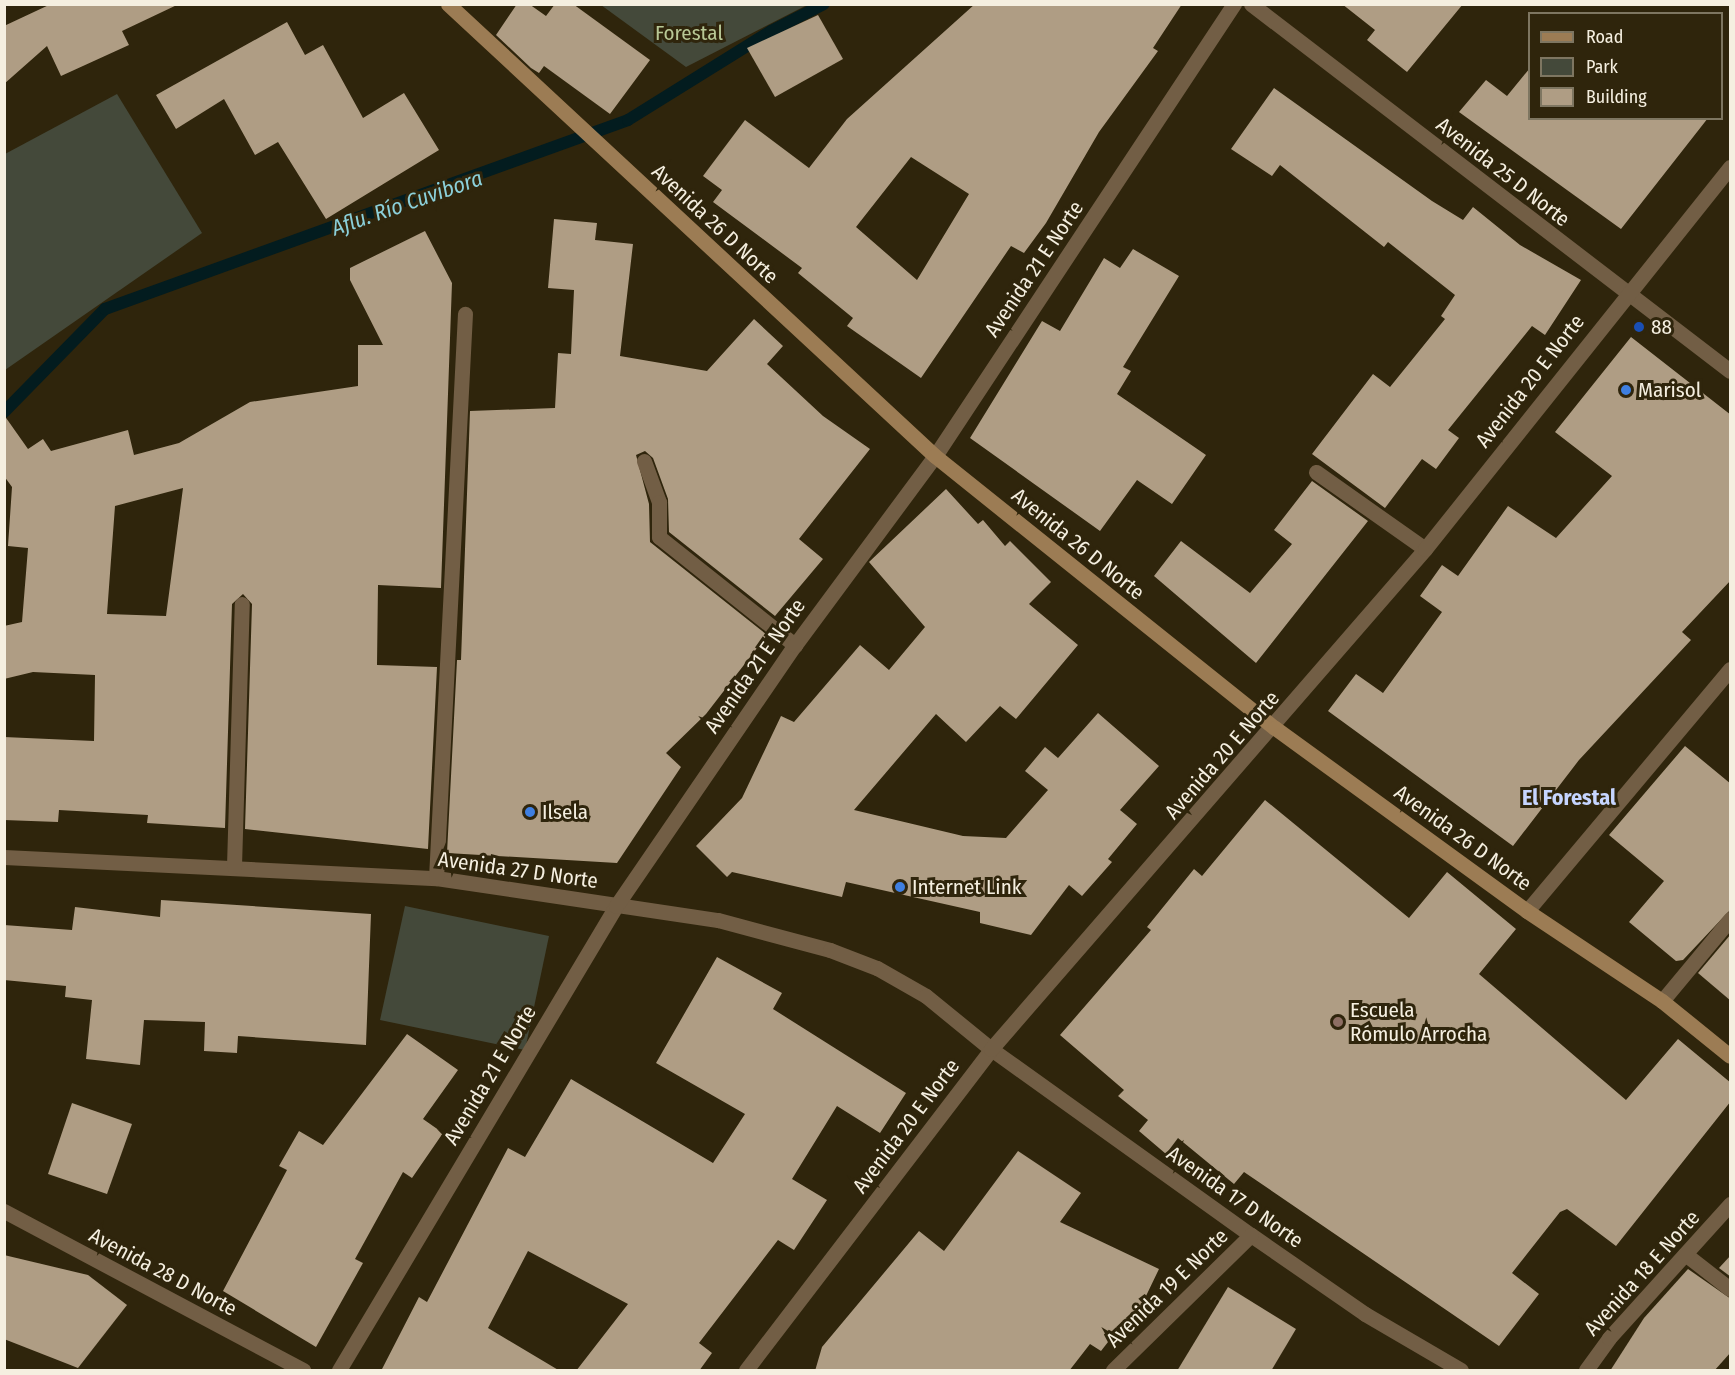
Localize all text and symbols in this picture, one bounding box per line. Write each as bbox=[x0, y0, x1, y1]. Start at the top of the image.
legend bbox=[1528, 12, 1723, 120]
park label: Forestal bbox=[655, 20, 723, 46]
text: Road bbox=[1586, 26, 1623, 48]
text: Park bbox=[1586, 56, 1618, 78]
text: Building bbox=[1586, 86, 1647, 108]
street label: Avenida 25 D Norte bbox=[1431, 112, 1575, 232]
street label: Avenida 26 D Norte bbox=[647, 159, 783, 289]
water label: Aflu. Río Cuvibora bbox=[328, 165, 486, 241]
street label: Avenida 21 E Norte bbox=[979, 196, 1089, 342]
street label: Avenida 20 E Norte bbox=[1470, 310, 1590, 452]
place label: 88 bbox=[1651, 314, 1672, 340]
marker: 88 bbox=[1632, 320, 1646, 334]
place label: Marisol bbox=[1638, 377, 1701, 403]
marker: Marisol bbox=[1619, 383, 1633, 397]
street label: Avenida 26 D Norte bbox=[1007, 483, 1149, 605]
street label: Avenida 21 E Norte bbox=[699, 594, 811, 738]
street label: Avenida 20 E Norte bbox=[1160, 686, 1284, 824]
street label: Avenida 26 D Norte bbox=[1390, 780, 1536, 896]
district label: El Forestal bbox=[1522, 785, 1616, 811]
place label: Ilsela bbox=[542, 799, 588, 825]
marker: Ilsela bbox=[523, 805, 537, 819]
street label: Avenida 27 D Norte bbox=[436, 846, 600, 894]
place label: Internet Link bbox=[912, 874, 1022, 900]
marker: Internet Link bbox=[893, 880, 907, 894]
place label: Escuela Rómulo Arrocha bbox=[1350, 997, 1487, 1047]
street label: Avenida 21 E Norte bbox=[438, 1001, 542, 1149]
marker: Escuela Rómulo Arrocha bbox=[1331, 1015, 1345, 1029]
street label: Avenida 20 E Norte bbox=[847, 1054, 965, 1198]
street label: Avenida 17 D Norte bbox=[1162, 1141, 1308, 1253]
street label: Avenida 18 E Norte bbox=[1579, 1205, 1705, 1341]
street label: Avenida 28 D Norte bbox=[85, 1223, 241, 1321]
street label: Avenida 19 E Norte bbox=[1101, 1223, 1233, 1353]

